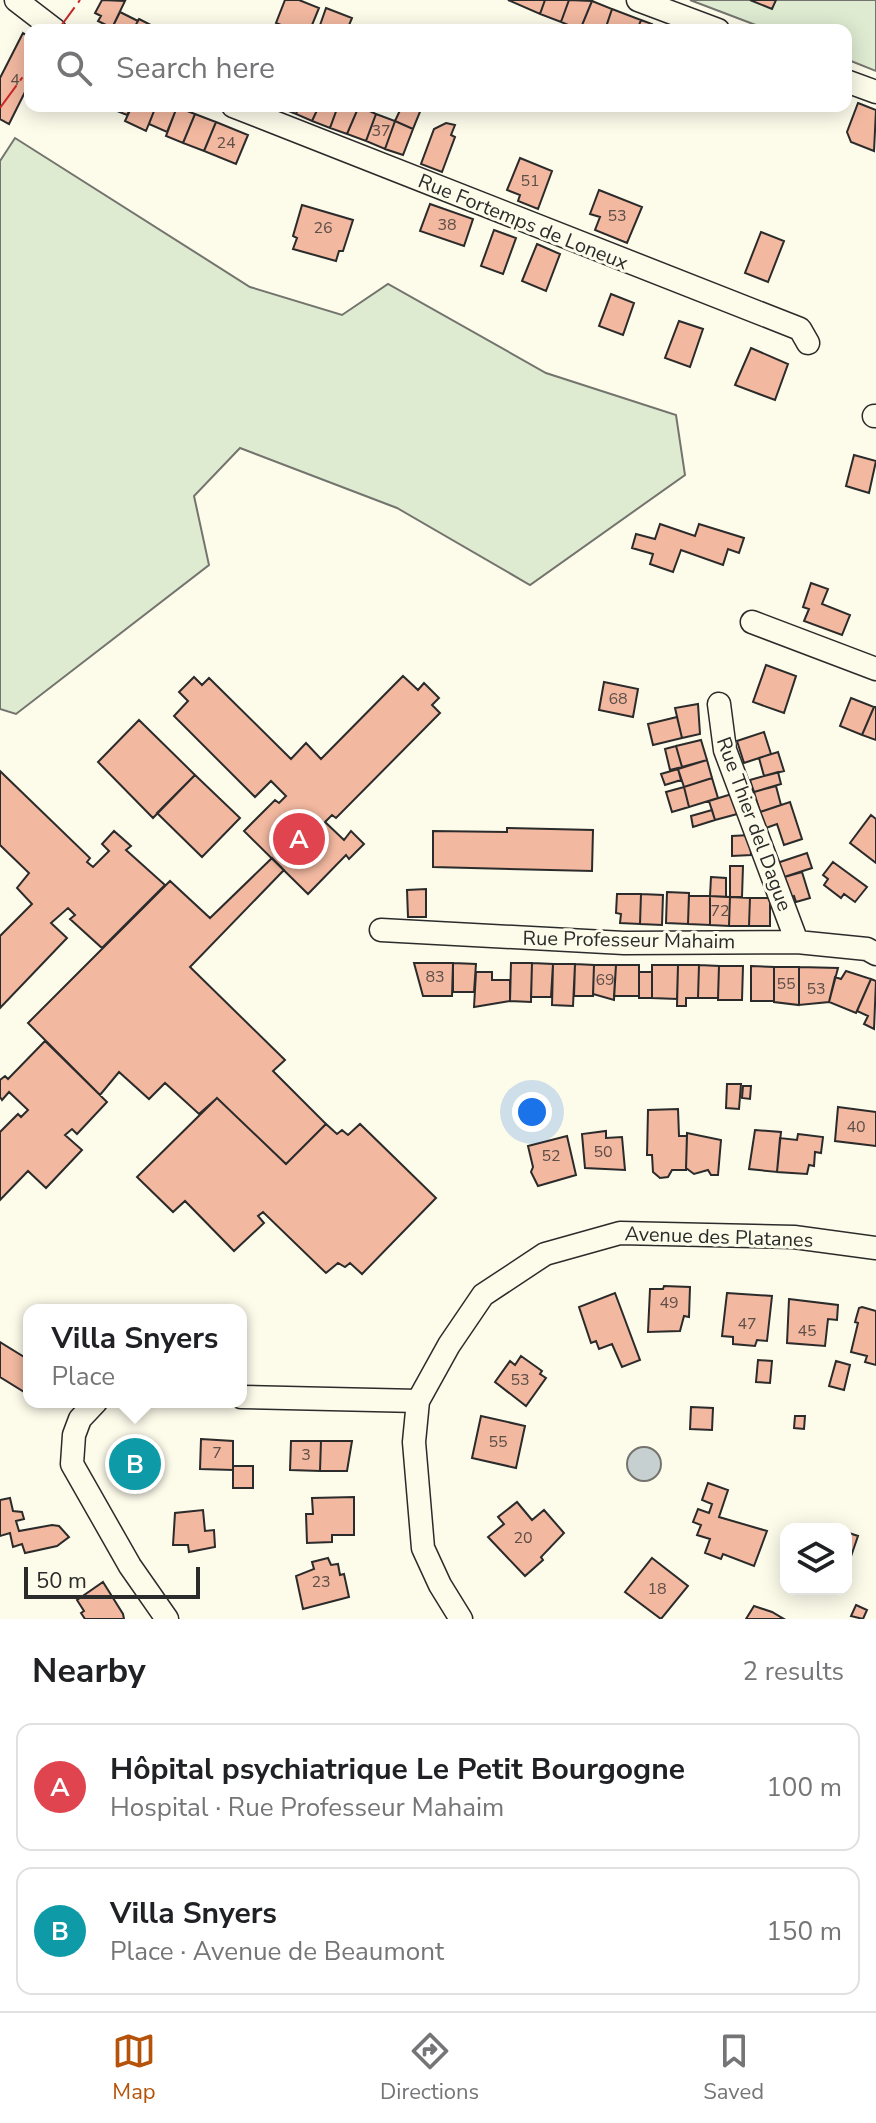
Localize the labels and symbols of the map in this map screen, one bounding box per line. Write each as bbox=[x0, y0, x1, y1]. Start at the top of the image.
house number: 4 bbox=[10, 69, 20, 91]
house number: 37 bbox=[371, 120, 391, 142]
house number: 24 bbox=[216, 132, 236, 154]
street label: Rue Fortemps de Loneux bbox=[414, 168, 632, 277]
house number: 51 bbox=[520, 170, 540, 192]
house number: 53 bbox=[607, 205, 627, 227]
house number: 38 bbox=[437, 214, 457, 236]
house number: 26 bbox=[313, 217, 333, 239]
house number: 68 bbox=[608, 688, 628, 710]
street label: Rue Thier del Dague bbox=[710, 733, 798, 915]
pin: A bbox=[273, 809, 325, 869]
house number: 72 bbox=[710, 900, 730, 922]
street label: Rue Professeur Mahaim bbox=[522, 925, 736, 955]
house number: 83 bbox=[425, 966, 445, 988]
house number: 69 bbox=[595, 969, 615, 991]
house number: 55 bbox=[776, 973, 796, 995]
house number: 53 bbox=[806, 978, 826, 1000]
your location bbox=[512, 1092, 552, 1132]
house number: 40 bbox=[846, 1116, 866, 1138]
house number: 50 bbox=[593, 1141, 613, 1163]
house number: 52 bbox=[541, 1145, 561, 1167]
street label: Avenue des Platanes bbox=[624, 1220, 814, 1254]
house number: 49 bbox=[659, 1292, 679, 1314]
house number: 47 bbox=[737, 1313, 757, 1335]
house number: 45 bbox=[797, 1320, 817, 1342]
house number: 53 bbox=[510, 1369, 530, 1391]
house number: 55 bbox=[488, 1431, 508, 1453]
pin: B bbox=[109, 1434, 161, 1494]
house number: 7 bbox=[212, 1442, 222, 1464]
house number: 3 bbox=[301, 1444, 311, 1466]
house number: 20 bbox=[513, 1527, 533, 1549]
scale bar bbox=[24, 1563, 200, 1599]
house number: 23 bbox=[311, 1571, 331, 1593]
house number: 18 bbox=[647, 1578, 667, 1600]

